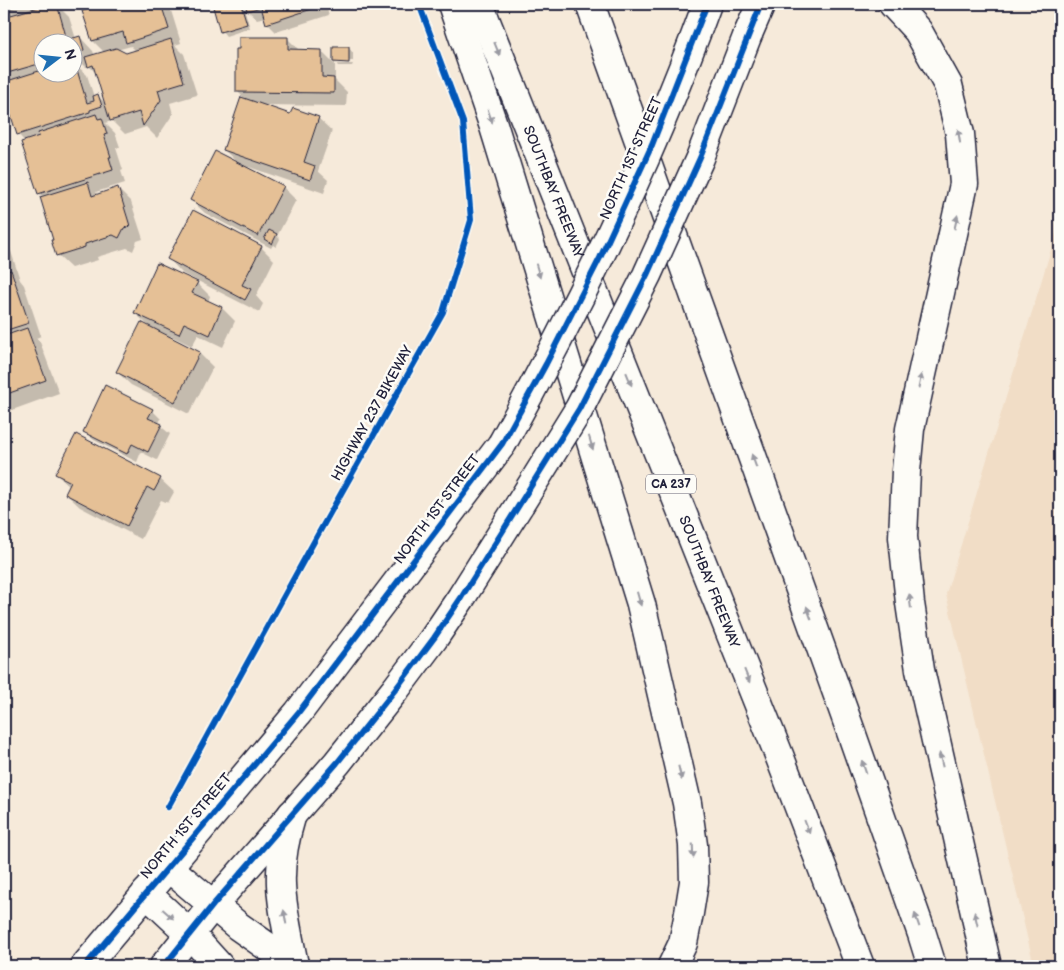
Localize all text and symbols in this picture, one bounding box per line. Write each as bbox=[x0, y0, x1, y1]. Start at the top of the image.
north arrow bbox=[32, 32, 82, 82]
one-way arrow bbox=[493, 42, 501, 57]
text: N bbox=[60, 47, 80, 62]
street label: NORTH 1ST STREET bbox=[596, 93, 666, 222]
one-way arrow bbox=[486, 109, 494, 124]
street label: SOUTHBAY FREEWAY bbox=[520, 123, 588, 261]
one-way arrow bbox=[955, 127, 963, 143]
one-way arrow bbox=[952, 215, 960, 230]
one-way arrow bbox=[535, 264, 543, 279]
street label: HIGHWAY 237 BIKEWAY bbox=[328, 342, 417, 484]
one-way arrow bbox=[625, 372, 633, 386]
one-way arrow bbox=[916, 373, 924, 389]
one-way arrow bbox=[588, 436, 596, 451]
street label: NORTH 1ST STREET bbox=[390, 450, 484, 567]
one-way arrow bbox=[750, 453, 757, 468]
road number: CA 237 bbox=[646, 474, 696, 494]
street label: SOUTHBAY FREEWAY bbox=[676, 513, 744, 651]
one-way arrow bbox=[636, 591, 644, 606]
one-way arrow bbox=[906, 592, 914, 608]
one-way arrow bbox=[805, 606, 812, 621]
one-way arrow bbox=[744, 669, 752, 683]
one-way arrow bbox=[937, 753, 945, 768]
one-way arrow bbox=[860, 759, 867, 774]
one-way arrow bbox=[676, 765, 684, 780]
street label: NORTH 1ST STREET bbox=[137, 769, 235, 882]
one-way arrow bbox=[803, 820, 811, 835]
one-way arrow bbox=[690, 843, 698, 859]
one-way arrow bbox=[162, 908, 174, 919]
one-way arrow bbox=[280, 909, 288, 925]
one-way arrow bbox=[972, 911, 980, 926]
one-way arrow bbox=[913, 912, 921, 927]

